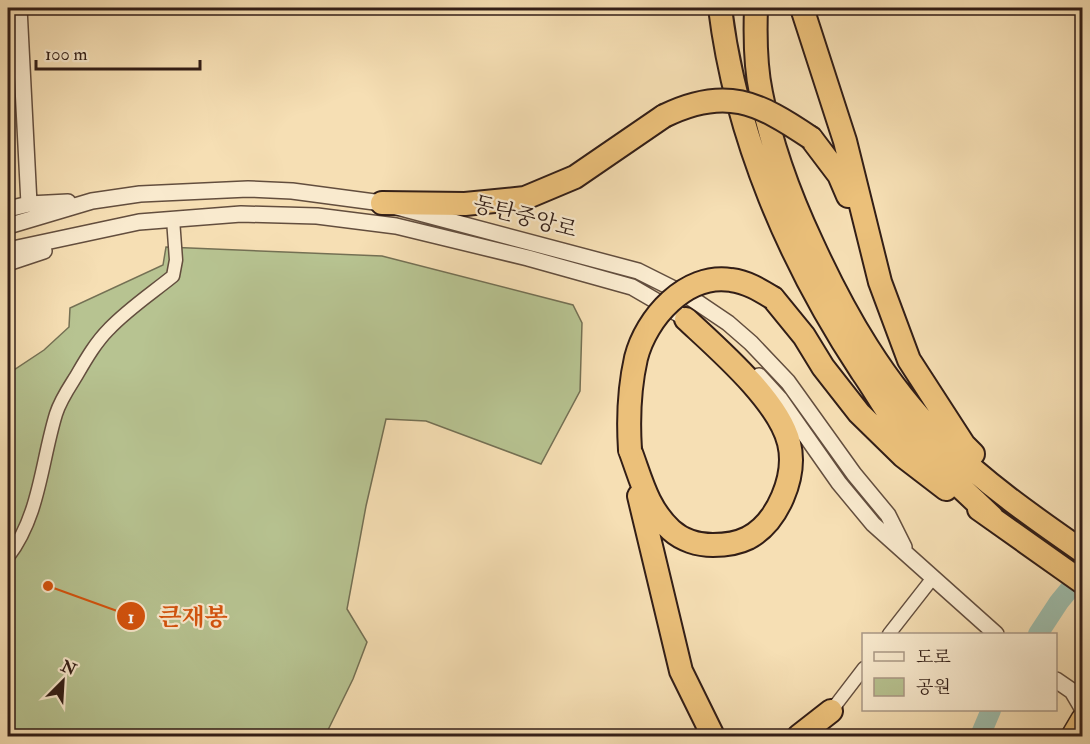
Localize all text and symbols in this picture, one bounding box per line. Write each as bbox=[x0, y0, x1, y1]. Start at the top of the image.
scale bar bbox=[36, 33, 200, 71]
text: 100 m bbox=[45, 43, 88, 66]
street label: 동탄중앙로 bbox=[470, 190, 580, 244]
callout: 큰재봉 bbox=[116, 595, 239, 637]
text: 큰재봉 bbox=[158, 602, 228, 633]
text: 1 bbox=[128, 606, 134, 629]
legend bbox=[862, 633, 1057, 711]
text: 도로 bbox=[916, 646, 951, 669]
north arrow bbox=[33, 651, 93, 711]
text: N bbox=[57, 656, 80, 681]
text: 공원 bbox=[916, 676, 951, 699]

